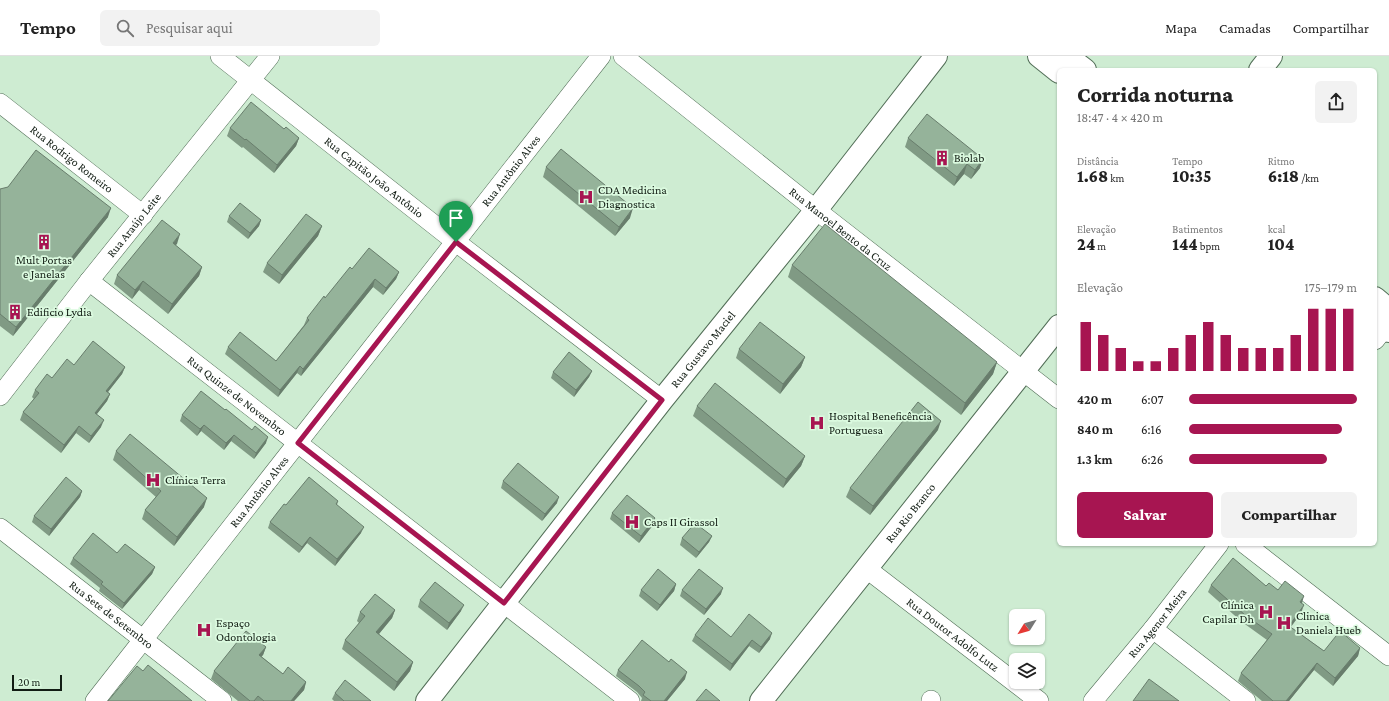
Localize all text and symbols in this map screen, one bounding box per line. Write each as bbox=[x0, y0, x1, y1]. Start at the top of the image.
search box bbox=[100, 10, 380, 46]
text: Tempo bbox=[20, 17, 76, 38]
icon: search bbox=[114, 17, 136, 39]
text: Pesquisar aqui bbox=[146, 20, 233, 36]
text: Mapa bbox=[1165, 20, 1197, 36]
text: Camadas bbox=[1219, 20, 1271, 36]
text: Compartilhar bbox=[1293, 20, 1369, 36]
button: share bbox=[1315, 81, 1357, 123]
text: Corrida noturna bbox=[1077, 82, 1233, 107]
text: 18:47 · 4 × 420 m bbox=[1077, 110, 1163, 125]
street label: Rua Rodrigo Romeiro bbox=[27, 122, 116, 196]
street label: Rua Antônio Alves bbox=[479, 132, 544, 209]
street label: Rua Capitão João Antônio bbox=[322, 134, 426, 221]
building icon: Biolab bbox=[933, 149, 951, 167]
place label: Biolab bbox=[954, 151, 985, 165]
text: Distância bbox=[1077, 155, 1119, 167]
text: Tempo bbox=[1172, 155, 1203, 167]
text: Ritmo bbox=[1268, 155, 1295, 167]
text: 1.68 bbox=[1077, 167, 1108, 186]
text: 10:35 bbox=[1172, 167, 1212, 186]
text: 6:18 bbox=[1268, 167, 1299, 186]
text: km bbox=[1108, 172, 1124, 184]
text: /km bbox=[1299, 172, 1319, 184]
place label: CDA Medicina Diagnostica bbox=[598, 183, 667, 211]
street label: Rua Manoel Bento da Cruz bbox=[786, 184, 895, 273]
hospital icon: CDA Medicina Diagnostica bbox=[577, 188, 595, 206]
street label: Rua Araújo Leite bbox=[104, 190, 164, 260]
pin bbox=[439, 201, 473, 242]
icon: arrive bbox=[445, 207, 467, 229]
text: Elevação bbox=[1077, 223, 1116, 235]
text: Batimentos bbox=[1172, 223, 1223, 235]
text: kcal bbox=[1268, 223, 1285, 235]
building icon: Mult Portas e Janelas bbox=[35, 233, 53, 251]
text: 24 bbox=[1077, 235, 1095, 254]
text: 144 bbox=[1172, 235, 1198, 254]
text: 104 bbox=[1268, 235, 1294, 254]
text: m bbox=[1095, 240, 1106, 252]
text: bpm bbox=[1198, 240, 1220, 252]
place label: Mult Portas e Janelas bbox=[16, 253, 72, 281]
text: Elevação bbox=[1077, 280, 1123, 295]
text: 175–179 m bbox=[1305, 280, 1357, 295]
building icon: Edificio Lydia bbox=[6, 303, 24, 321]
place label: Edificio Lydia bbox=[27, 305, 92, 319]
street label: Rua Gustavo Maciel bbox=[668, 308, 738, 391]
street label: Rua Quinze de Novembro bbox=[184, 353, 289, 438]
text: 420 m bbox=[1077, 392, 1112, 407]
text: 6:07 bbox=[1141, 392, 1164, 407]
place label: Hospital Beneficência Portuguesa bbox=[829, 409, 933, 437]
hospital icon: Hospital Beneficência Portuguesa bbox=[808, 414, 826, 432]
text: 840 m bbox=[1077, 422, 1113, 437]
text: 6:16 bbox=[1141, 422, 1162, 437]
text: 1.3 km bbox=[1077, 452, 1112, 467]
text: 6:26 bbox=[1141, 452, 1163, 467]
street label: Rua Antônio Alves bbox=[227, 453, 292, 530]
hospital icon: Clínica Terra bbox=[144, 471, 162, 489]
place label: Clínica Terra bbox=[165, 473, 226, 487]
street label: Rua Rio Branco bbox=[882, 480, 938, 546]
button: Salvar bbox=[1077, 492, 1213, 538]
button: Compartilhar bbox=[1221, 492, 1357, 538]
hospital icon: Caps II Girassol bbox=[623, 513, 641, 531]
place label: Caps II Girassol bbox=[644, 515, 718, 529]
street label: Rua Sete de Setembro bbox=[66, 578, 156, 652]
street label: Rua Agenor Meira bbox=[1125, 585, 1189, 661]
street label: Rua Doutor Adolfo Lutz bbox=[904, 595, 1002, 675]
place label: Clínica Capilar Dh bbox=[1202, 598, 1255, 626]
hospital icon: Clínica Capilar Dh bbox=[1257, 603, 1275, 621]
north arrow bbox=[1009, 609, 1045, 645]
map controls bbox=[1009, 609, 1045, 689]
place label: Clinica Daniela Hueb bbox=[1296, 609, 1361, 637]
hospital icon: Clinica Daniela Hueb bbox=[1275, 614, 1293, 632]
place label: Espaço Odontologia bbox=[216, 616, 277, 644]
hospital icon: Espaço Odontologia bbox=[195, 621, 213, 639]
button: layers bbox=[1009, 653, 1045, 689]
scale bar bbox=[12, 673, 62, 692]
text: 20 m bbox=[18, 676, 40, 688]

